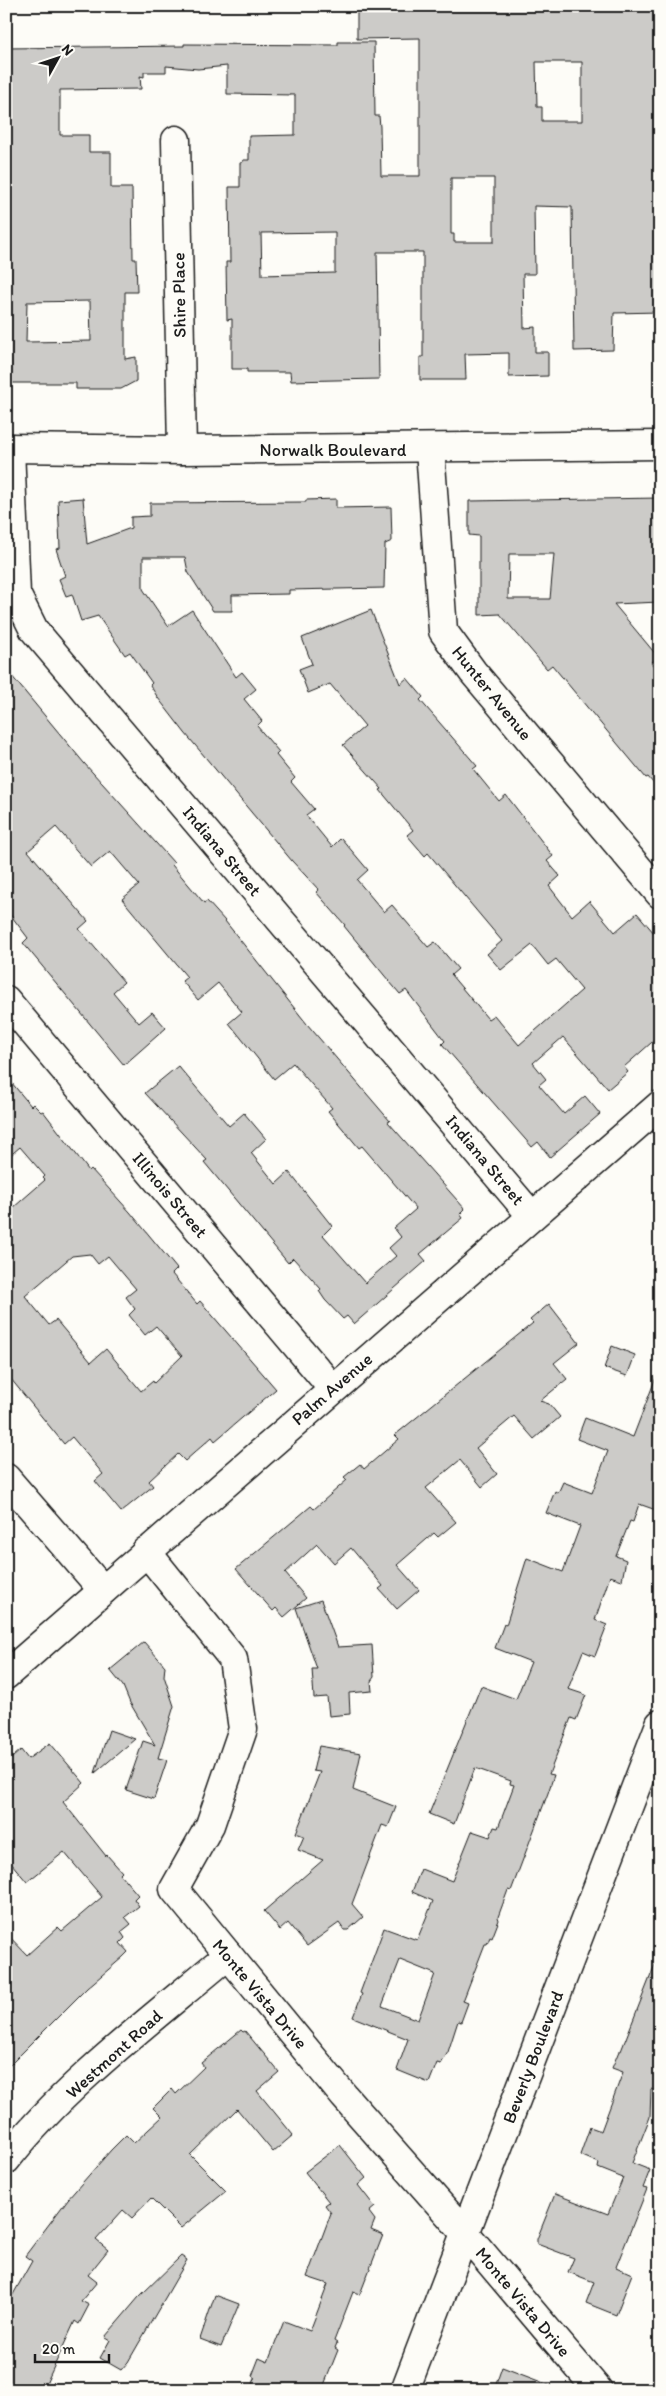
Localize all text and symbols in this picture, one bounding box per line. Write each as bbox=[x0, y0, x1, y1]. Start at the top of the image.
north arrow bbox=[32, 32, 82, 82]
text: N bbox=[58, 41, 77, 59]
street label: Shire Place bbox=[167, 252, 191, 338]
street label: Norwalk Boulevard bbox=[260, 439, 407, 461]
street label: Hunter Avenue bbox=[447, 641, 537, 745]
street label: Indiana Street bbox=[178, 801, 266, 901]
street label: Indiana Street bbox=[441, 1110, 529, 1210]
street label: Illinois Street bbox=[128, 1148, 212, 1243]
street label: Palm Avenue bbox=[287, 1348, 377, 1430]
street label: Monte Vista Drive bbox=[208, 1935, 312, 2053]
street label: Beverly Boulevard bbox=[498, 1987, 569, 2126]
street label: Westmont Road bbox=[61, 2005, 167, 2103]
street label: Monte Vista Drive bbox=[471, 2243, 575, 2361]
scale bar bbox=[35, 2331, 109, 2363]
text: 20 m bbox=[42, 2340, 76, 2358]

